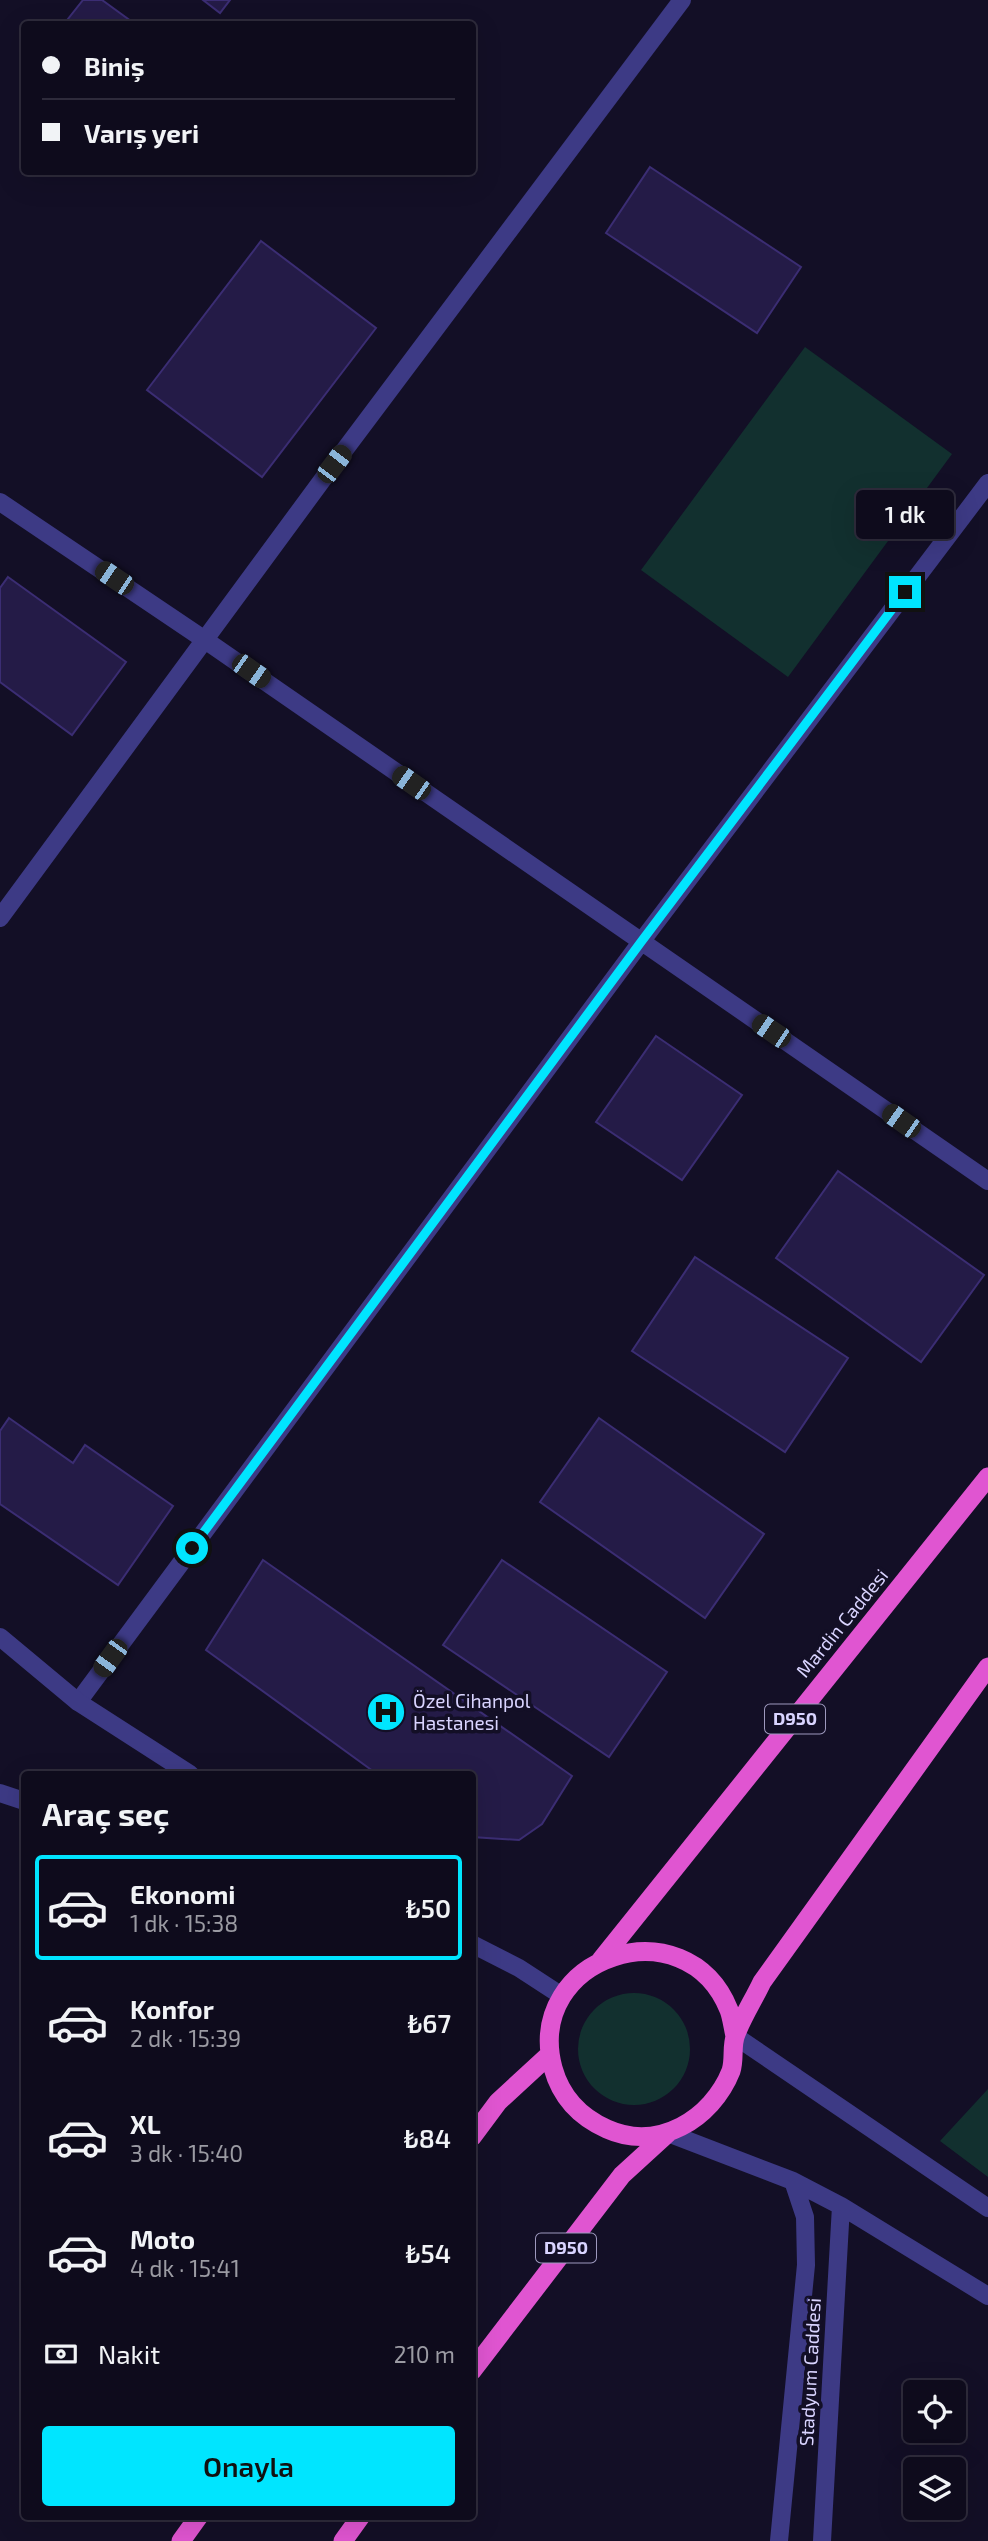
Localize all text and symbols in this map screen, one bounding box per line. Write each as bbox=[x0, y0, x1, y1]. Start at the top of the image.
text: Biniş bbox=[84, 50, 144, 81]
text: Varış yeri bbox=[84, 117, 199, 148]
car bbox=[313, 441, 356, 487]
callout: 1 dk bbox=[856, 490, 954, 540]
text: 1 dk bbox=[885, 500, 925, 528]
car bbox=[91, 558, 138, 598]
route end bbox=[889, 576, 921, 608]
car bbox=[228, 650, 275, 692]
car bbox=[388, 762, 435, 804]
car bbox=[748, 1011, 795, 1051]
car bbox=[878, 1100, 925, 1142]
route start bbox=[176, 1532, 208, 1564]
street label: Mardin Caddesi bbox=[791, 1564, 892, 1682]
car bbox=[90, 1635, 131, 1681]
place label: Özel Cihanpol Hastanesi bbox=[413, 1689, 531, 1734]
hospital icon: Özel Cihanpol Hastanesi bbox=[365, 1691, 407, 1733]
road number: D950 bbox=[765, 1704, 825, 1734]
text: Araç seç bbox=[42, 1794, 169, 1832]
icon: car bbox=[46, 1876, 109, 1939]
text: Ekonomi bbox=[130, 1878, 236, 1909]
text: ₺50 bbox=[406, 1892, 451, 1923]
text: 1 dk · 15:38 bbox=[130, 1909, 238, 1937]
icon: car bbox=[46, 1991, 109, 2054]
text: Konfor bbox=[130, 1993, 214, 2024]
text: ₺67 bbox=[407, 2007, 451, 2038]
text: 2 dk · 15:39 bbox=[130, 2024, 241, 2052]
icon: car bbox=[46, 2106, 109, 2169]
text: XL bbox=[130, 2108, 161, 2139]
text: ₺84 bbox=[404, 2122, 451, 2153]
text: 3 dk · 15:40 bbox=[130, 2139, 243, 2167]
icon: car bbox=[46, 2221, 109, 2284]
text: Moto bbox=[130, 2223, 195, 2254]
road number: D950 bbox=[536, 2234, 596, 2262]
text: ₺54 bbox=[406, 2237, 451, 2268]
text: 4 dk · 15:41 bbox=[130, 2254, 240, 2282]
street label: Stadyum Caddesi bbox=[794, 2297, 825, 2447]
icon: cash bbox=[42, 2335, 80, 2373]
text: Nakit bbox=[98, 2338, 160, 2369]
text: 210 m bbox=[394, 2340, 455, 2368]
map controls bbox=[903, 2380, 966, 2520]
button: locate bbox=[903, 2380, 966, 2443]
button: Onayla bbox=[42, 2426, 455, 2506]
button: layers bbox=[903, 2457, 966, 2520]

